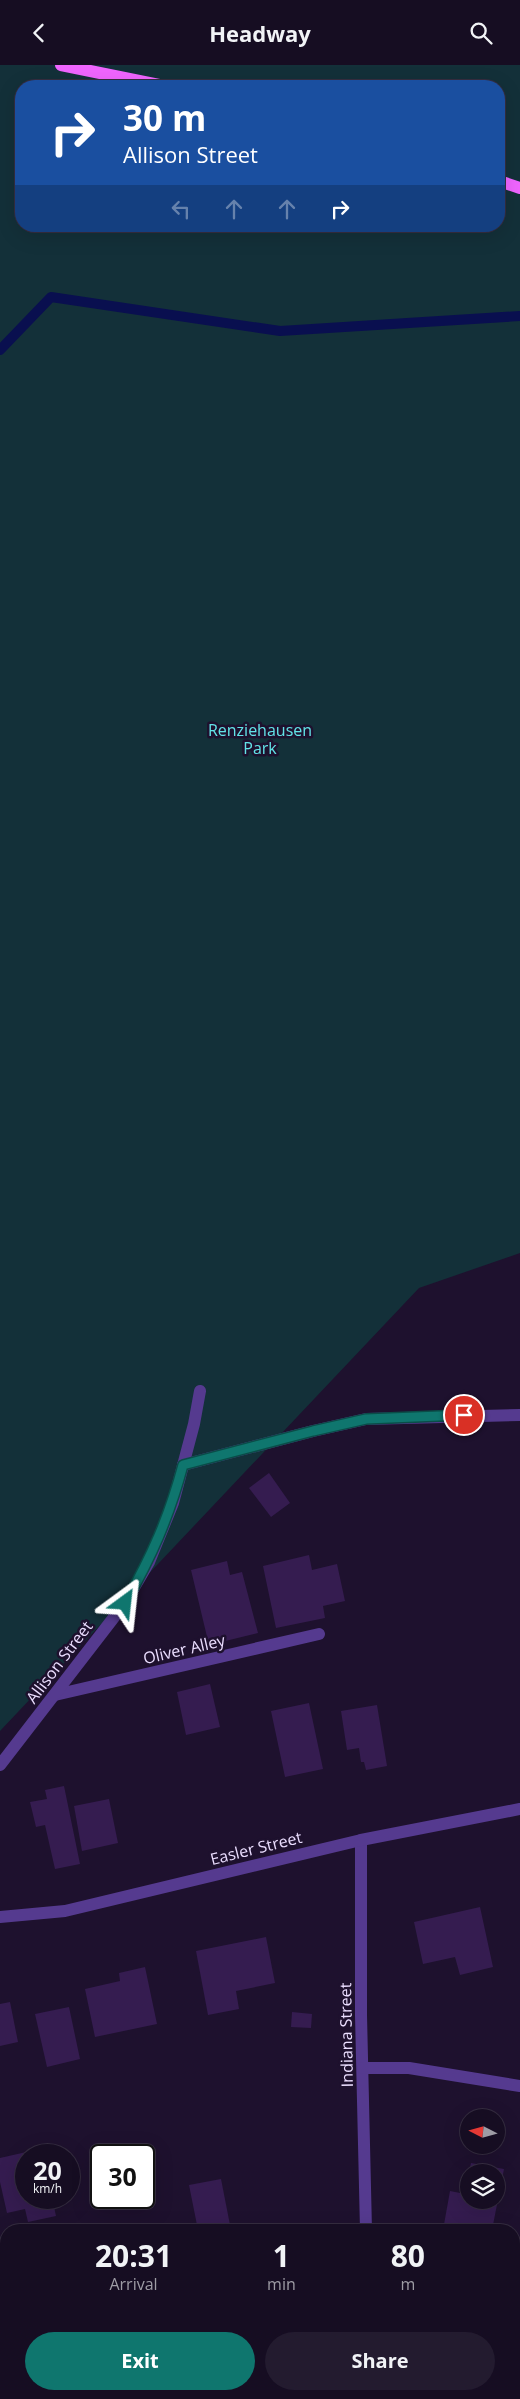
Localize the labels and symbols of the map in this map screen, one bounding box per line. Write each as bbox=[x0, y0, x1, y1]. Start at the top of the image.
park label: Renziehausen Park bbox=[208, 719, 312, 759]
pin bbox=[443, 1394, 485, 1436]
position arrow bbox=[98, 1576, 150, 1628]
street label: Allison Street bbox=[21, 1616, 97, 1708]
street label: Oliver Alley bbox=[141, 1629, 228, 1669]
street label: Easler Street bbox=[208, 1826, 304, 1870]
street label: Indiana Street bbox=[334, 1982, 358, 2087]
north arrow bbox=[460, 2109, 505, 2154]
speed limit sign: 30 bbox=[90, 2144, 155, 2209]

